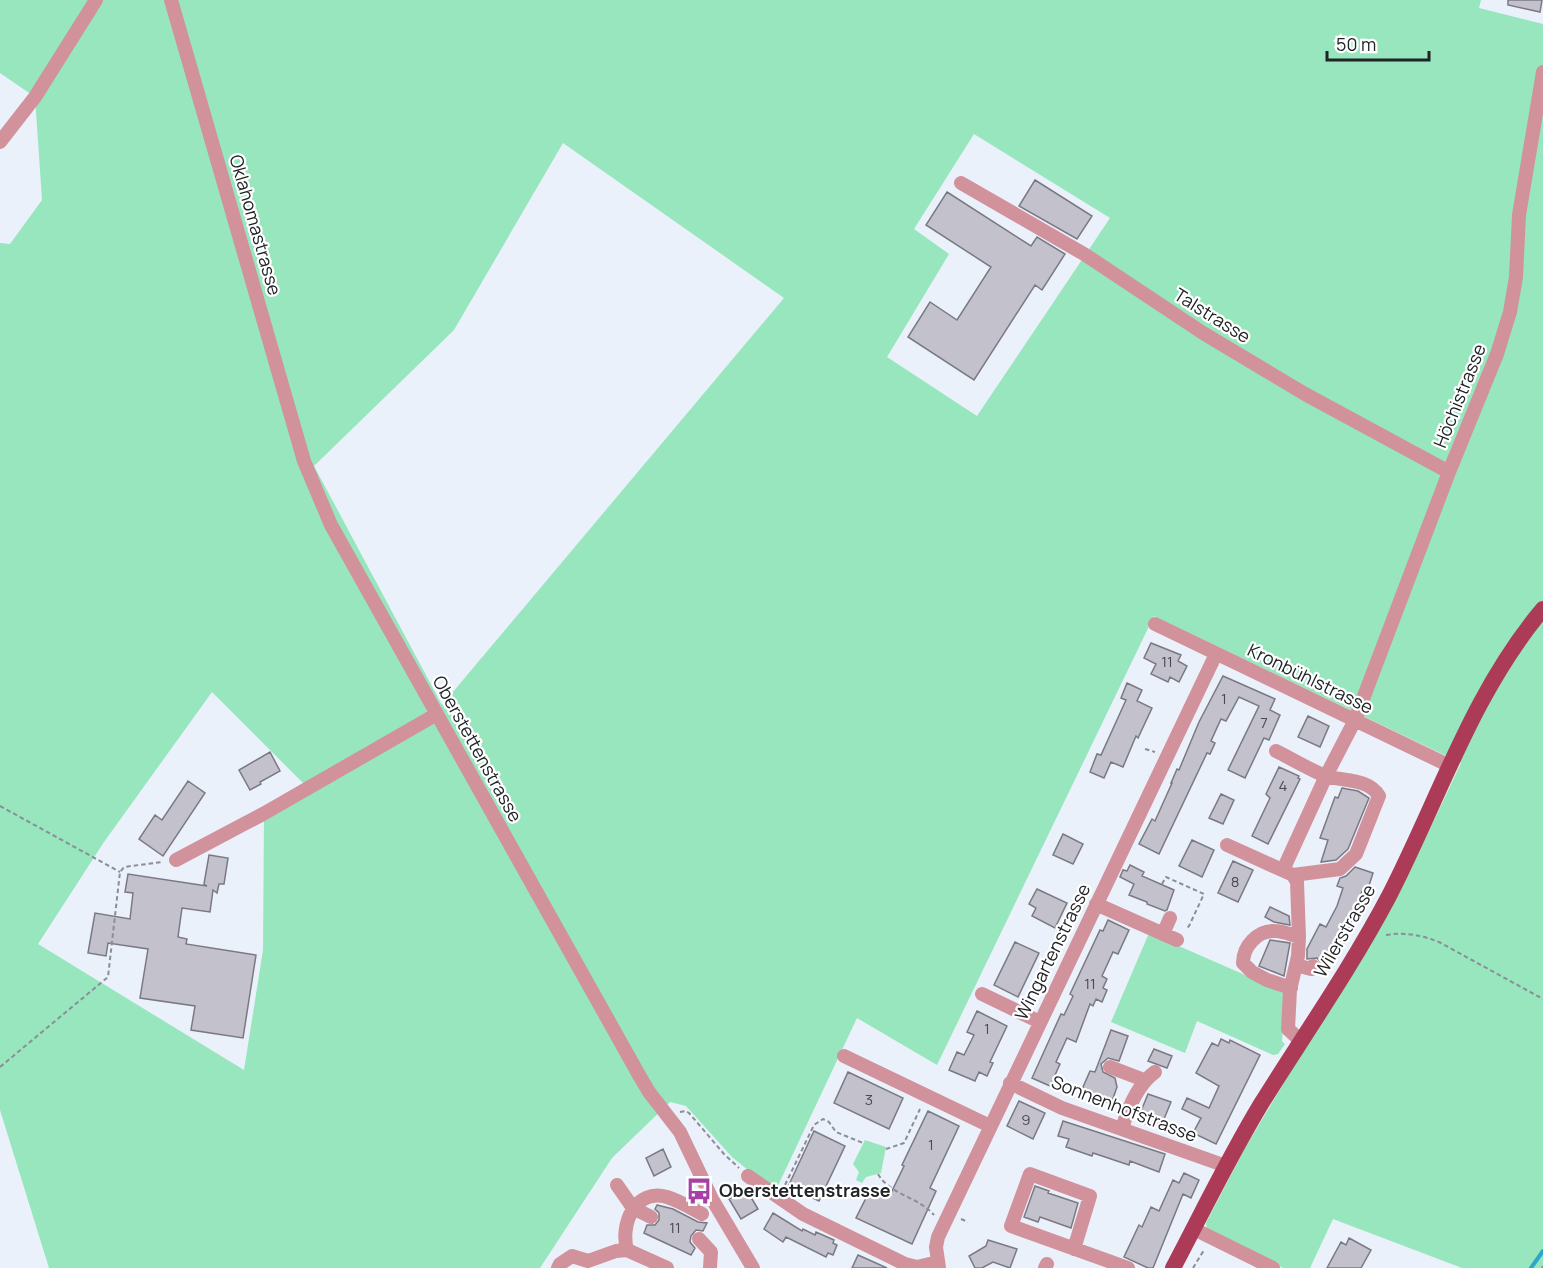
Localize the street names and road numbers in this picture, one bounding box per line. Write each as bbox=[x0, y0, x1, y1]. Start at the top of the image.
street label: Oklahomastrasse bbox=[224, 152, 287, 298]
street label: Talstrasse bbox=[1170, 282, 1255, 348]
street label: Höchistrasse bbox=[1427, 340, 1491, 451]
street label: Kronbühlstrasse bbox=[1244, 637, 1377, 719]
street label: Oberstettenstrasse bbox=[428, 671, 528, 826]
street label: Wingartenstrasse bbox=[1009, 880, 1095, 1024]
street label: Wilerstrasse bbox=[1308, 880, 1380, 981]
street label: Sonnenhofstrasse bbox=[1048, 1069, 1201, 1147]

